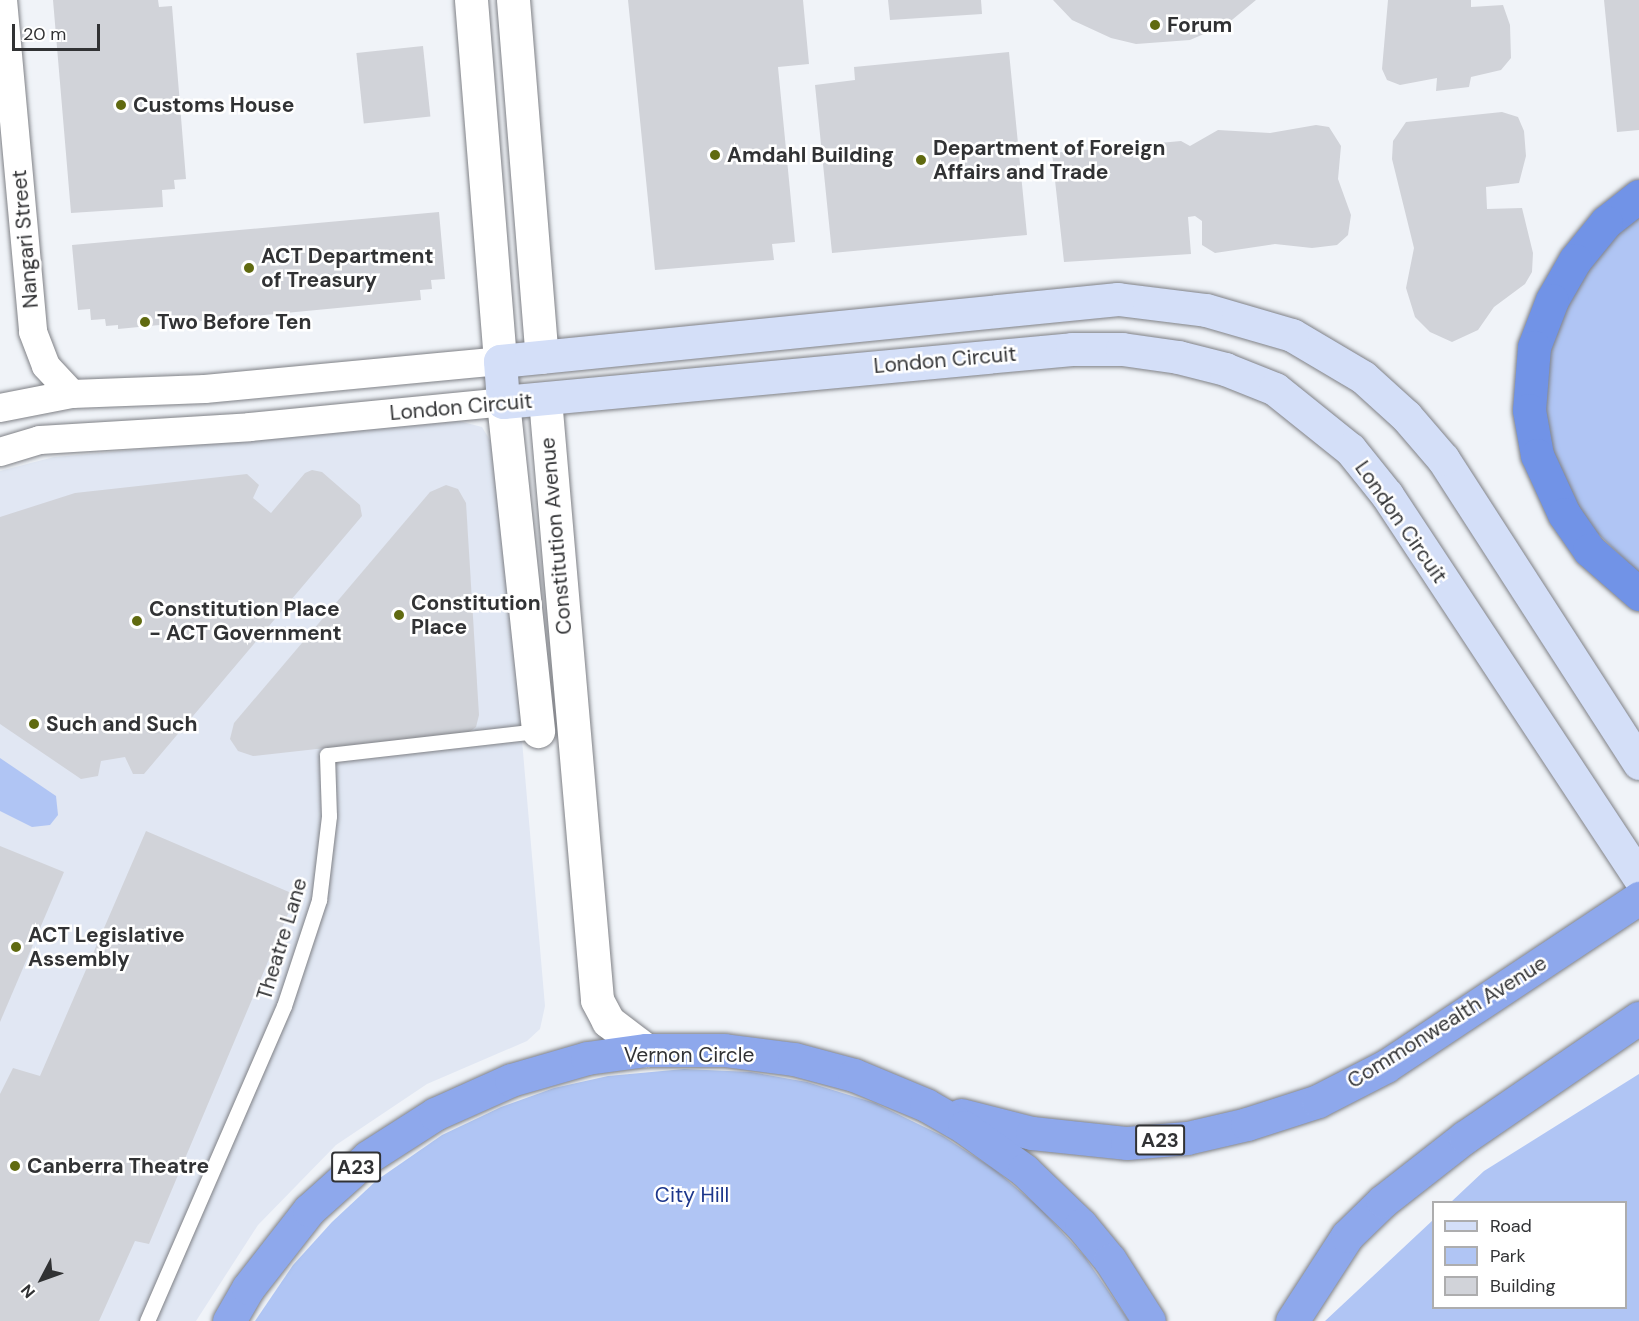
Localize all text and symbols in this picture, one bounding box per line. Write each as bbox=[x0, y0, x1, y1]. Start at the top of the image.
scale bar bbox=[15, 12, 104, 50]
place label: Forum bbox=[1167, 12, 1232, 38]
marker: Forum bbox=[1148, 18, 1162, 32]
text: 20 m bbox=[23, 22, 66, 46]
place label: Customs House bbox=[133, 92, 294, 118]
marker: Customs House bbox=[114, 98, 128, 112]
place label: Department of Foreign Affairs and Trade bbox=[933, 135, 1165, 185]
place label: Amdahl Building bbox=[727, 142, 894, 168]
marker: Amdahl Building bbox=[708, 148, 722, 162]
marker: Department of Foreign Affairs and Trade bbox=[914, 153, 928, 167]
street label: Nangari Street bbox=[6, 169, 44, 309]
place label: ACT Department of Treasury bbox=[261, 243, 434, 293]
marker: ACT Department of Treasury bbox=[242, 261, 256, 275]
place label: Two Before Ten bbox=[157, 309, 311, 335]
marker: Two Before Ten bbox=[138, 315, 152, 329]
street label: London Circuit bbox=[873, 341, 1017, 379]
street label: London Circuit bbox=[389, 388, 533, 426]
street label: Constitution Avenue bbox=[535, 436, 577, 636]
street label: London Circuit bbox=[1350, 456, 1452, 588]
place label: Constitution Place bbox=[411, 590, 541, 640]
place label: Constitution Place - ACT Government bbox=[149, 596, 342, 646]
marker: Constitution Place bbox=[392, 608, 406, 622]
marker: Constitution Place - ACT Government bbox=[130, 614, 144, 628]
place label: Such and Such bbox=[46, 711, 198, 737]
marker: Such and Such bbox=[27, 717, 41, 731]
street label: Theatre Lane bbox=[251, 875, 313, 1003]
place label: ACT Legislative Assembly bbox=[28, 922, 185, 972]
marker: ACT Legislative Assembly bbox=[9, 940, 23, 954]
street label: Commonwealth Avenue bbox=[1343, 950, 1551, 1094]
street label: Vernon Circle bbox=[624, 1042, 754, 1068]
road number: A23 bbox=[1134, 1123, 1186, 1157]
road number: A23 bbox=[330, 1150, 382, 1184]
place label: Canberra Theatre bbox=[27, 1153, 209, 1179]
marker: Canberra Theatre bbox=[8, 1159, 22, 1173]
park label: City Hill bbox=[655, 1182, 729, 1208]
legend bbox=[1432, 1201, 1627, 1309]
text: Road bbox=[1490, 1214, 1532, 1238]
text: Park bbox=[1490, 1244, 1526, 1268]
north arrow bbox=[12, 1249, 72, 1309]
text: Building bbox=[1490, 1274, 1555, 1298]
text: N bbox=[16, 1280, 40, 1302]

